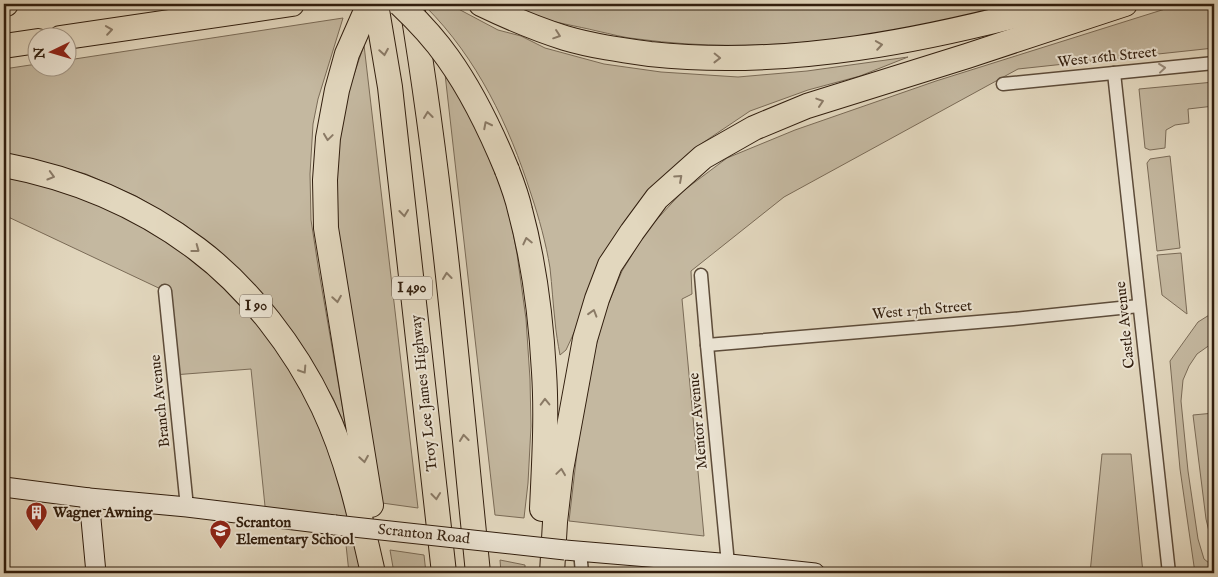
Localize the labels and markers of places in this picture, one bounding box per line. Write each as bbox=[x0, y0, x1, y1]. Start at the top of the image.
building icon: Wagner Awning bbox=[25, 500, 49, 531]
place label: Wagner Awning bbox=[52, 503, 153, 522]
place label: Scranton Elementary School bbox=[236, 513, 355, 549]
school or university icon: Scranton Elementary School bbox=[208, 519, 232, 550]

